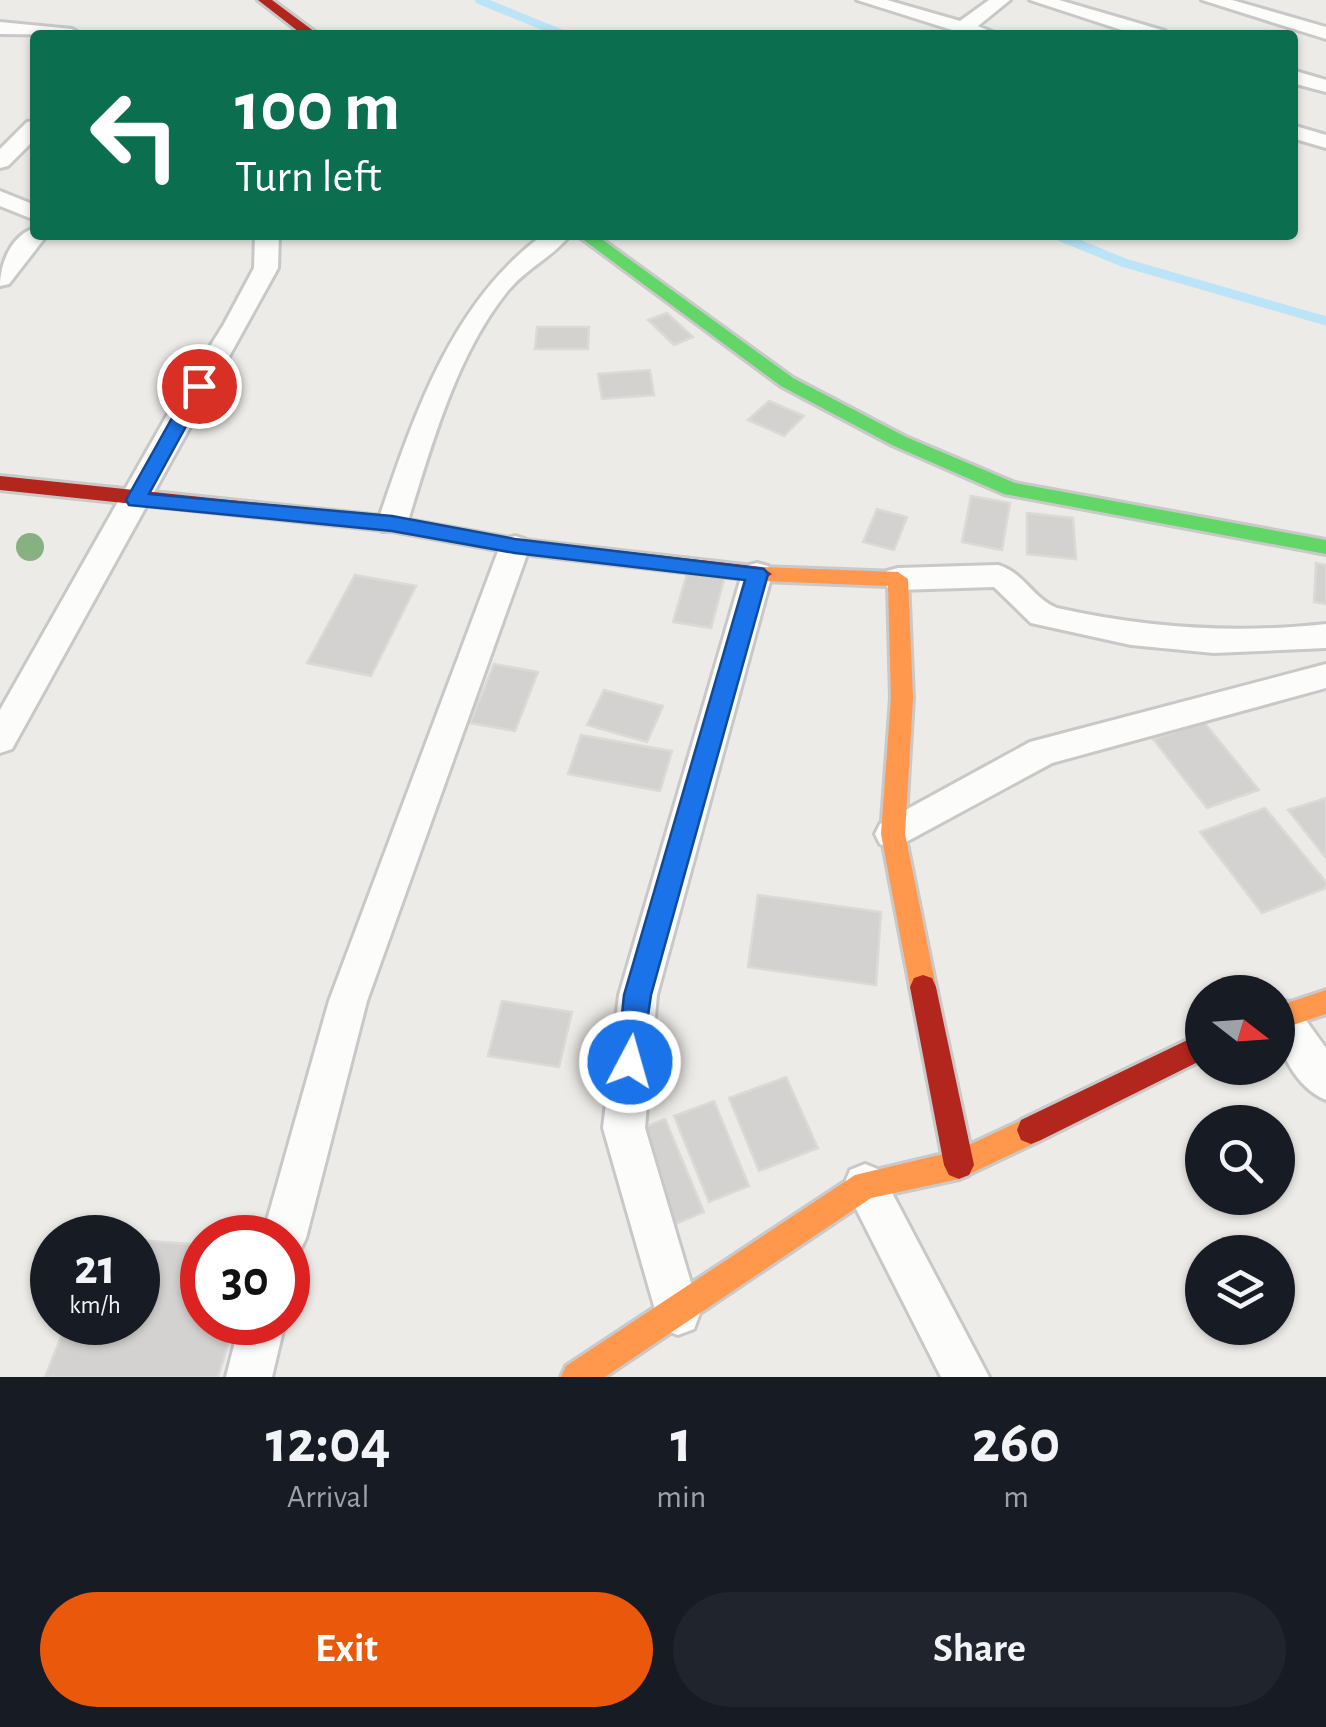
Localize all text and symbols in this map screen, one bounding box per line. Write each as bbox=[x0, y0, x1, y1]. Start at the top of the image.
icon: left bbox=[70, 70, 200, 200]
text: 100 m bbox=[235, 73, 400, 143]
text: Turn left bbox=[235, 155, 382, 200]
pin bbox=[157, 344, 242, 429]
icon: arrive bbox=[172, 359, 227, 414]
north arrow bbox=[1185, 975, 1295, 1085]
map controls bbox=[1185, 975, 1295, 1345]
position arrow bbox=[578, 1010, 682, 1114]
button: search bbox=[1185, 1105, 1295, 1215]
speed limit sign: 30 bbox=[180, 1215, 310, 1345]
button: layers bbox=[1185, 1235, 1295, 1345]
text: 21 bbox=[74, 1243, 116, 1293]
text: km/h bbox=[69, 1293, 121, 1318]
text: 12:04 bbox=[266, 1413, 391, 1473]
text: 1 bbox=[670, 1413, 692, 1473]
text: 260 bbox=[972, 1413, 1060, 1473]
text: Arrival bbox=[287, 1481, 369, 1513]
text: min bbox=[656, 1481, 706, 1513]
text: m bbox=[1003, 1481, 1029, 1513]
button: Exit bbox=[40, 1592, 653, 1707]
button: Share bbox=[673, 1592, 1286, 1707]

